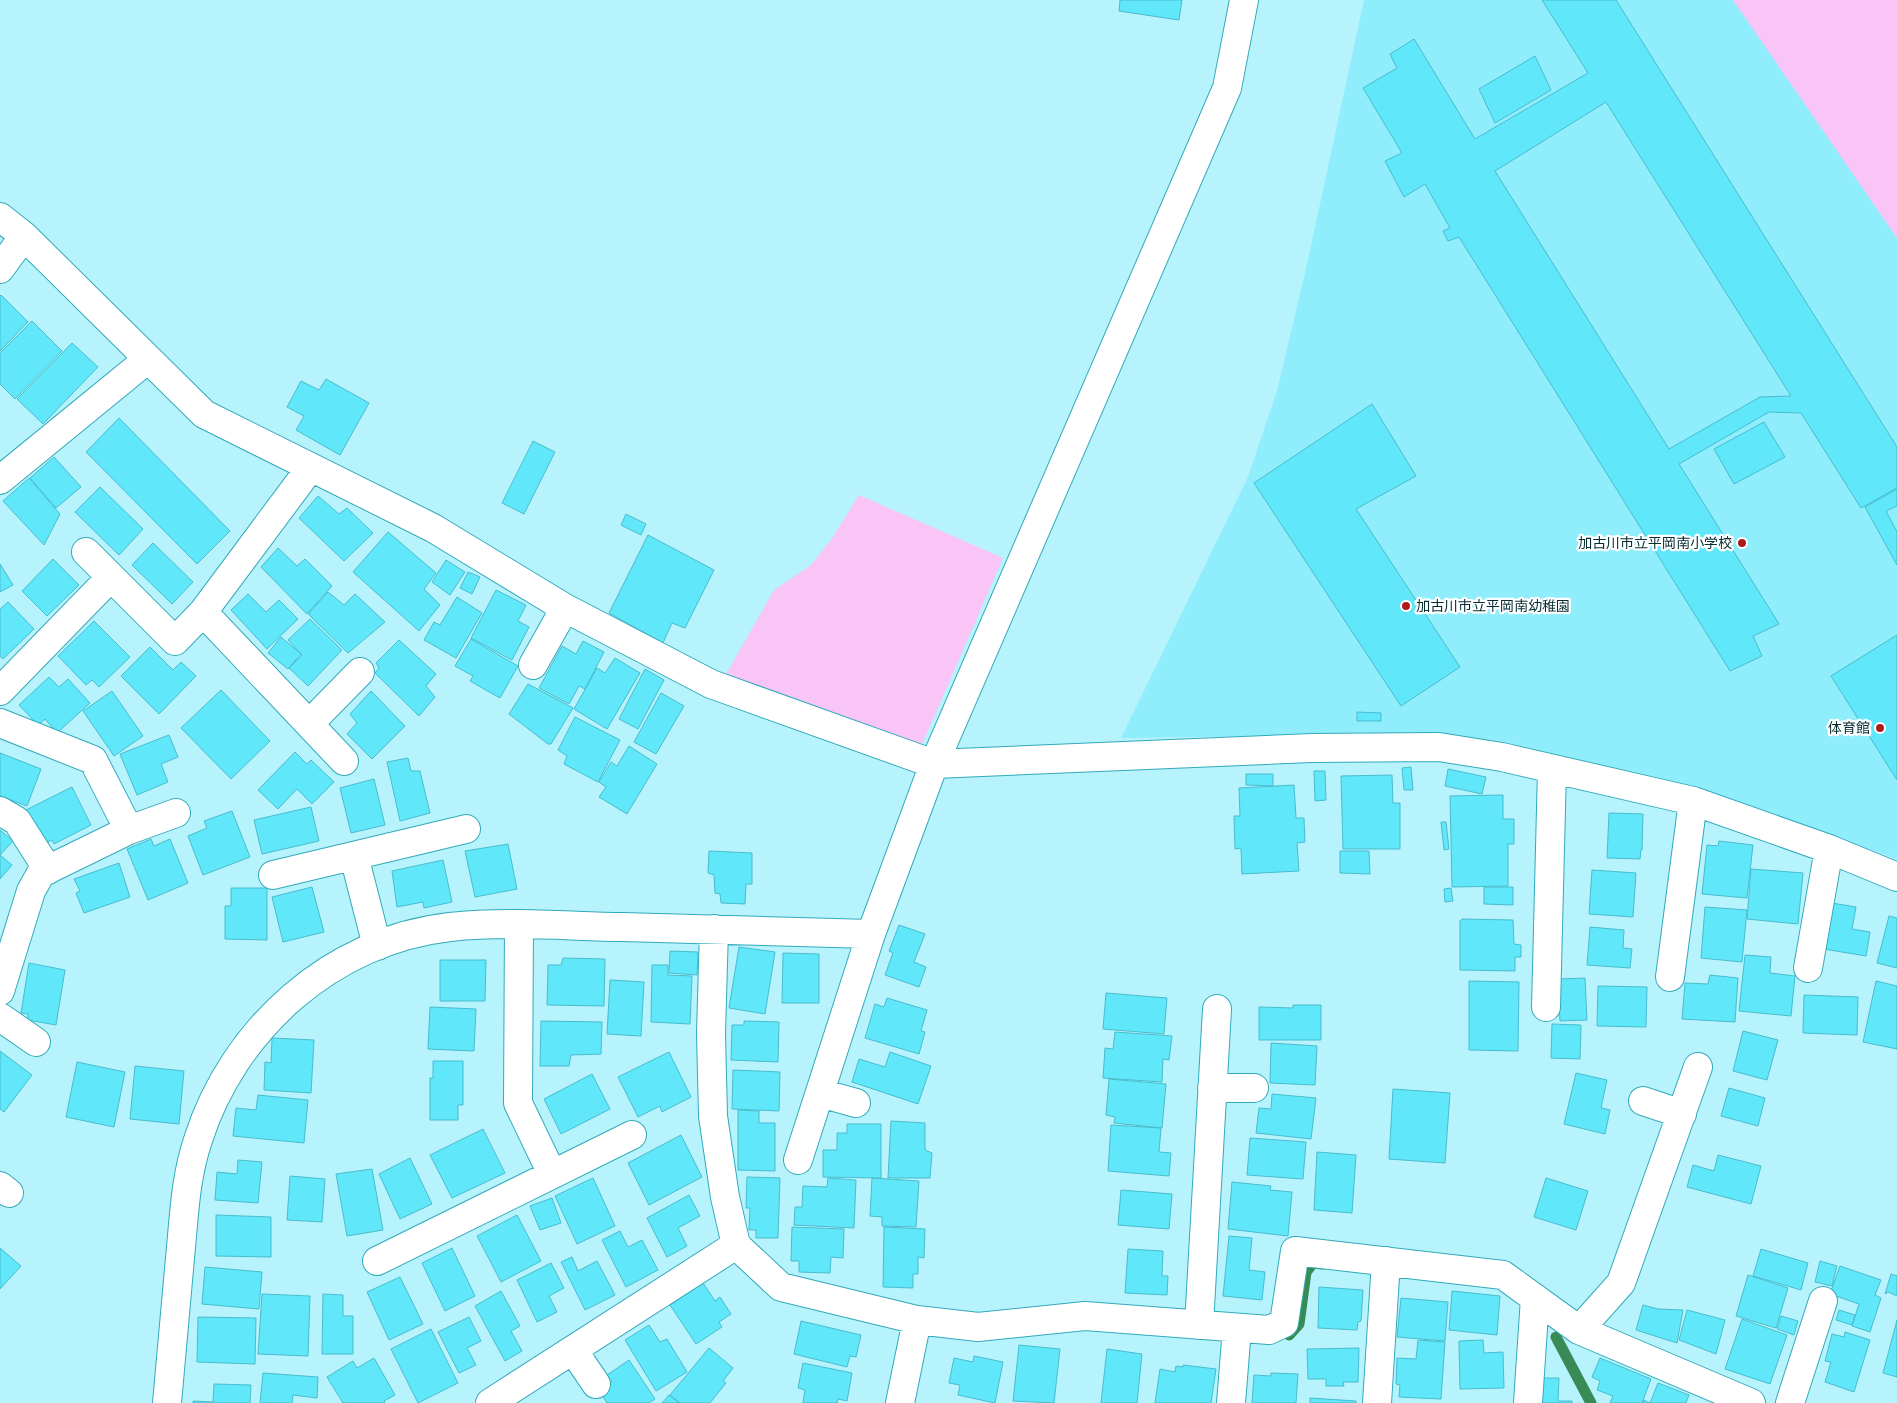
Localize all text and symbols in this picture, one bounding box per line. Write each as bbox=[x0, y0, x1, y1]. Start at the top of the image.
place label: 加古川市立平岡南小学校 bbox=[1578, 535, 1732, 552]
marker: 加古川市立平岡南小学校 bbox=[1736, 537, 1748, 549]
place label: 加古川市立平岡南幼稚園 bbox=[1416, 598, 1570, 615]
marker: 加古川市立平岡南幼稚園 bbox=[1400, 600, 1412, 612]
place label: 体育館 bbox=[1828, 720, 1870, 737]
marker: 体育館 bbox=[1874, 722, 1886, 734]

